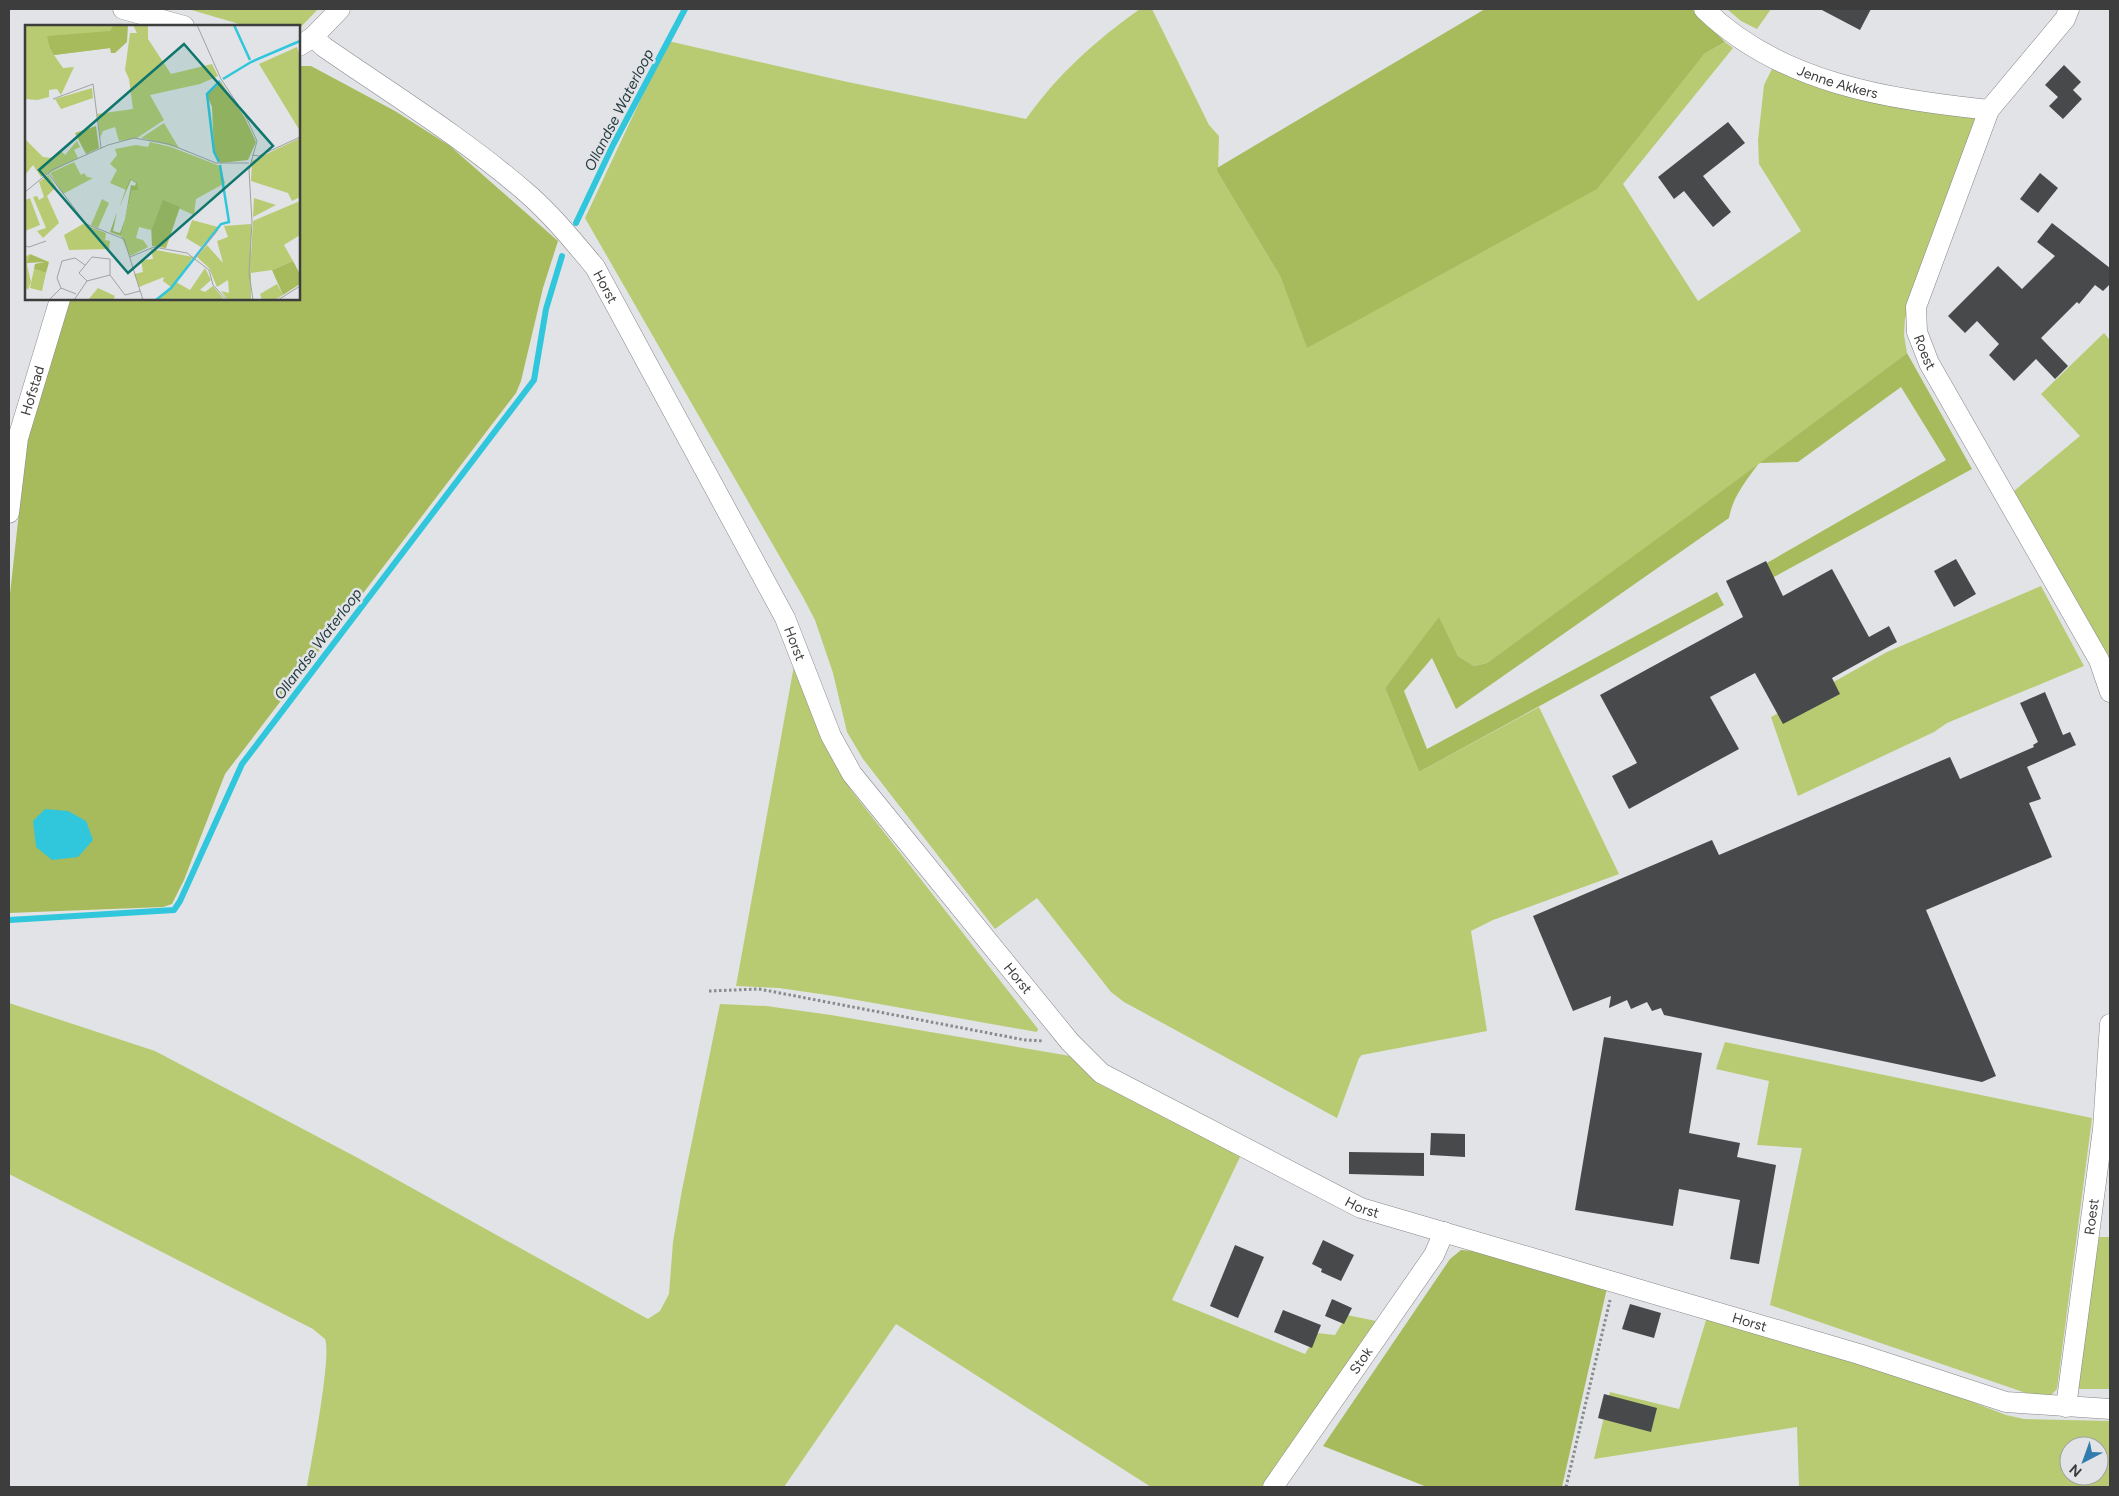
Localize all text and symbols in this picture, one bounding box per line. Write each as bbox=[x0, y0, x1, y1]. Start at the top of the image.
inset map bbox=[25, 25, 300, 300]
water label: Ollandse Waterloop bbox=[580, 46, 658, 174]
street label: Jenne Akkers bbox=[1794, 62, 1879, 102]
street label: Horst bbox=[589, 267, 621, 306]
street label: Roest bbox=[1910, 332, 1939, 373]
street label: Hofstad bbox=[17, 364, 48, 418]
water label: Ollandse Waterloop bbox=[270, 585, 366, 703]
street label: Horst bbox=[780, 624, 809, 663]
street label: Horst bbox=[1000, 959, 1035, 997]
street label: Horst bbox=[1342, 1193, 1381, 1222]
street label: Roest bbox=[2081, 1198, 2103, 1236]
street label: Horst bbox=[1730, 1309, 1769, 1335]
street label: Stok bbox=[1346, 1344, 1377, 1377]
north arrow bbox=[2059, 1436, 2109, 1486]
text: N bbox=[2066, 1460, 2085, 1480]

